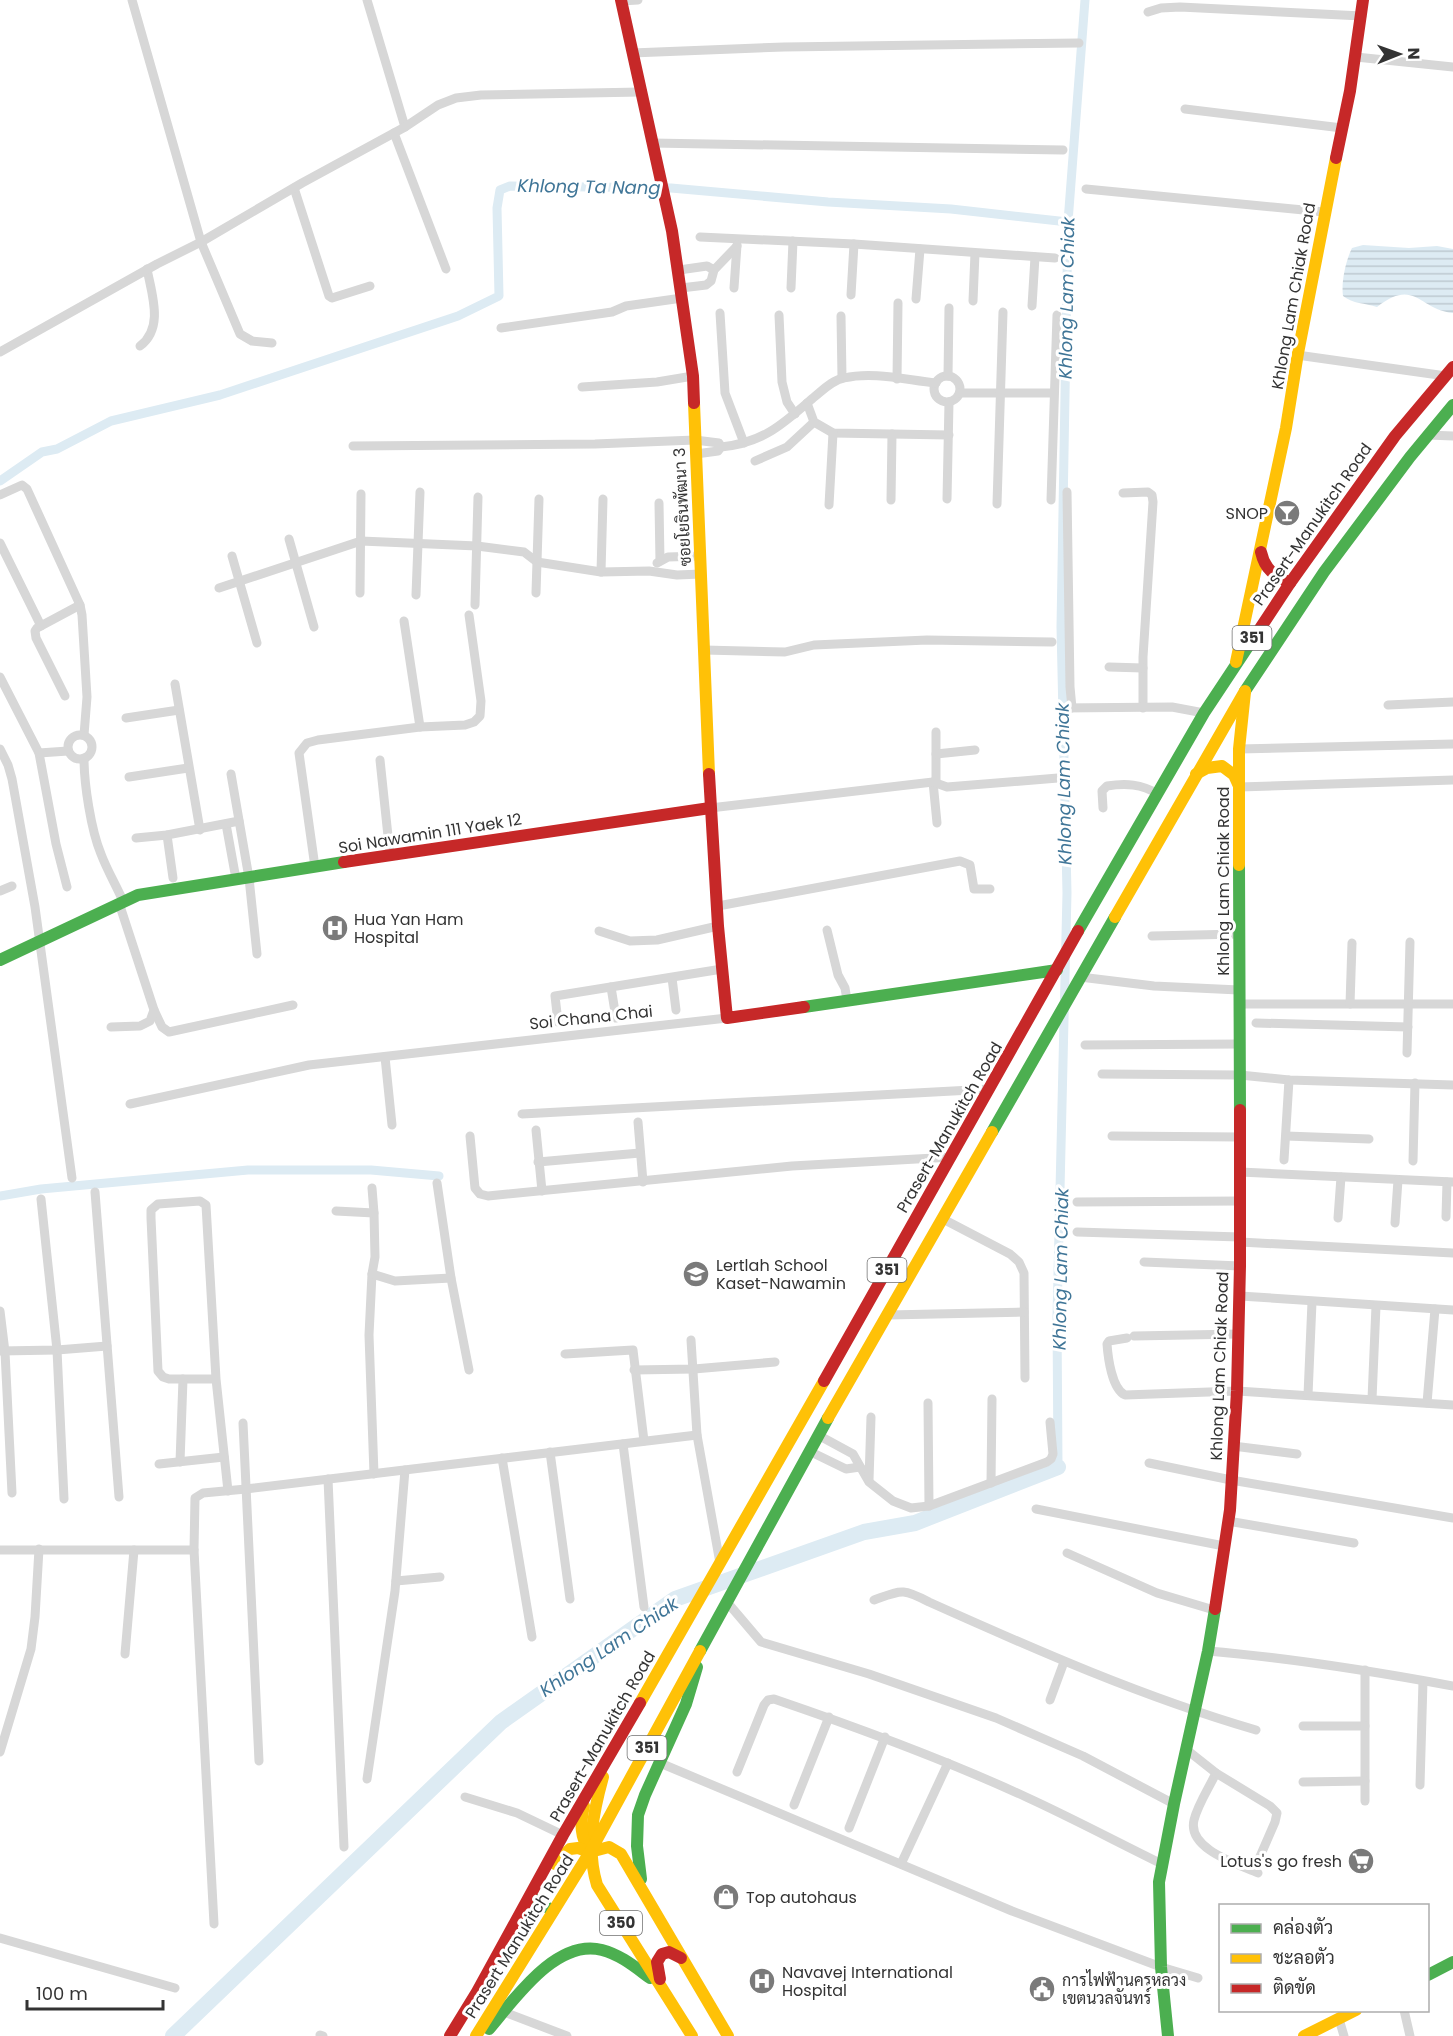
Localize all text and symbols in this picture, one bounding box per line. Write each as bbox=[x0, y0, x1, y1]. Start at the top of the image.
north arrow bbox=[1369, 24, 1429, 84]
text: N bbox=[1402, 48, 1425, 60]
water label: Khlong Ta Nang bbox=[517, 173, 661, 200]
street label: Khlong Lam Chiak Road bbox=[1266, 201, 1321, 391]
water label: Khlong Lam Chiak bbox=[1053, 216, 1080, 379]
street label: Prasert-Manukitch Road bbox=[1247, 438, 1377, 610]
street label: ซอยโยธินพัฒนา 3 bbox=[668, 447, 697, 567]
bar icon: SNOP bbox=[1272, 498, 1302, 528]
place label: SNOP bbox=[1226, 502, 1268, 525]
road number: 351 bbox=[1232, 626, 1272, 650]
water label: Khlong Lam Chiak bbox=[1050, 702, 1077, 865]
street label: Khlong Lam Chiak Road bbox=[1212, 786, 1235, 976]
street label: Soi Nawamin 111 Yaek 12 bbox=[337, 808, 523, 859]
place label: Hua Yan Ham Hospital bbox=[354, 908, 463, 949]
hospital icon: Hua Yan Ham Hospital bbox=[320, 913, 350, 943]
street label: Soi Chana Chai bbox=[528, 1000, 654, 1035]
street label: Prasert-Manukitch Road bbox=[891, 1038, 1008, 1217]
water label: Khlong Lam Chiak bbox=[1047, 1187, 1074, 1350]
place label: Lertlah School Kaset-Nawamin bbox=[716, 1254, 846, 1295]
road number: 351 bbox=[868, 1258, 906, 1282]
school or university icon: Lertlah School Kaset-Nawamin bbox=[681, 1259, 711, 1289]
street label: Khlong Lam Chiak Road bbox=[1205, 1271, 1234, 1461]
water label: Khlong Lam Chiak bbox=[534, 1590, 684, 1702]
street label: Prasert-Manukitch Road bbox=[544, 1647, 661, 1826]
road number: 351 bbox=[628, 1736, 666, 1760]
supermarket icon: Lotus's go fresh bbox=[1346, 1846, 1376, 1876]
street label: Prasert Manukitch Road bbox=[460, 1850, 579, 2023]
place label: Lotus's go fresh bbox=[1220, 1850, 1342, 1873]
shop icon: Top autohaus bbox=[711, 1882, 741, 1912]
place label: Top autohaus bbox=[746, 1886, 857, 1909]
legend bbox=[1219, 1904, 1429, 2012]
road number: 350 bbox=[600, 1911, 642, 1935]
text: คล่องตัว bbox=[1273, 1915, 1333, 1940]
text: ชะลอตัว bbox=[1273, 1945, 1335, 1970]
place label: Navavej International Hospital bbox=[782, 1961, 953, 2002]
hospital icon: Navavej International Hospital bbox=[747, 1966, 777, 1996]
place label: การไฟฟ้านครหลวง เขตนวลจันทร์ bbox=[1062, 1969, 1186, 2010]
scale bar bbox=[27, 1973, 164, 2011]
public building icon: การไฟฟ้านครหลวง เขตนวลจันทร์ bbox=[1027, 1974, 1057, 2004]
text: ติดขัด bbox=[1273, 1975, 1316, 2000]
text: 100 m bbox=[36, 1981, 88, 2006]

